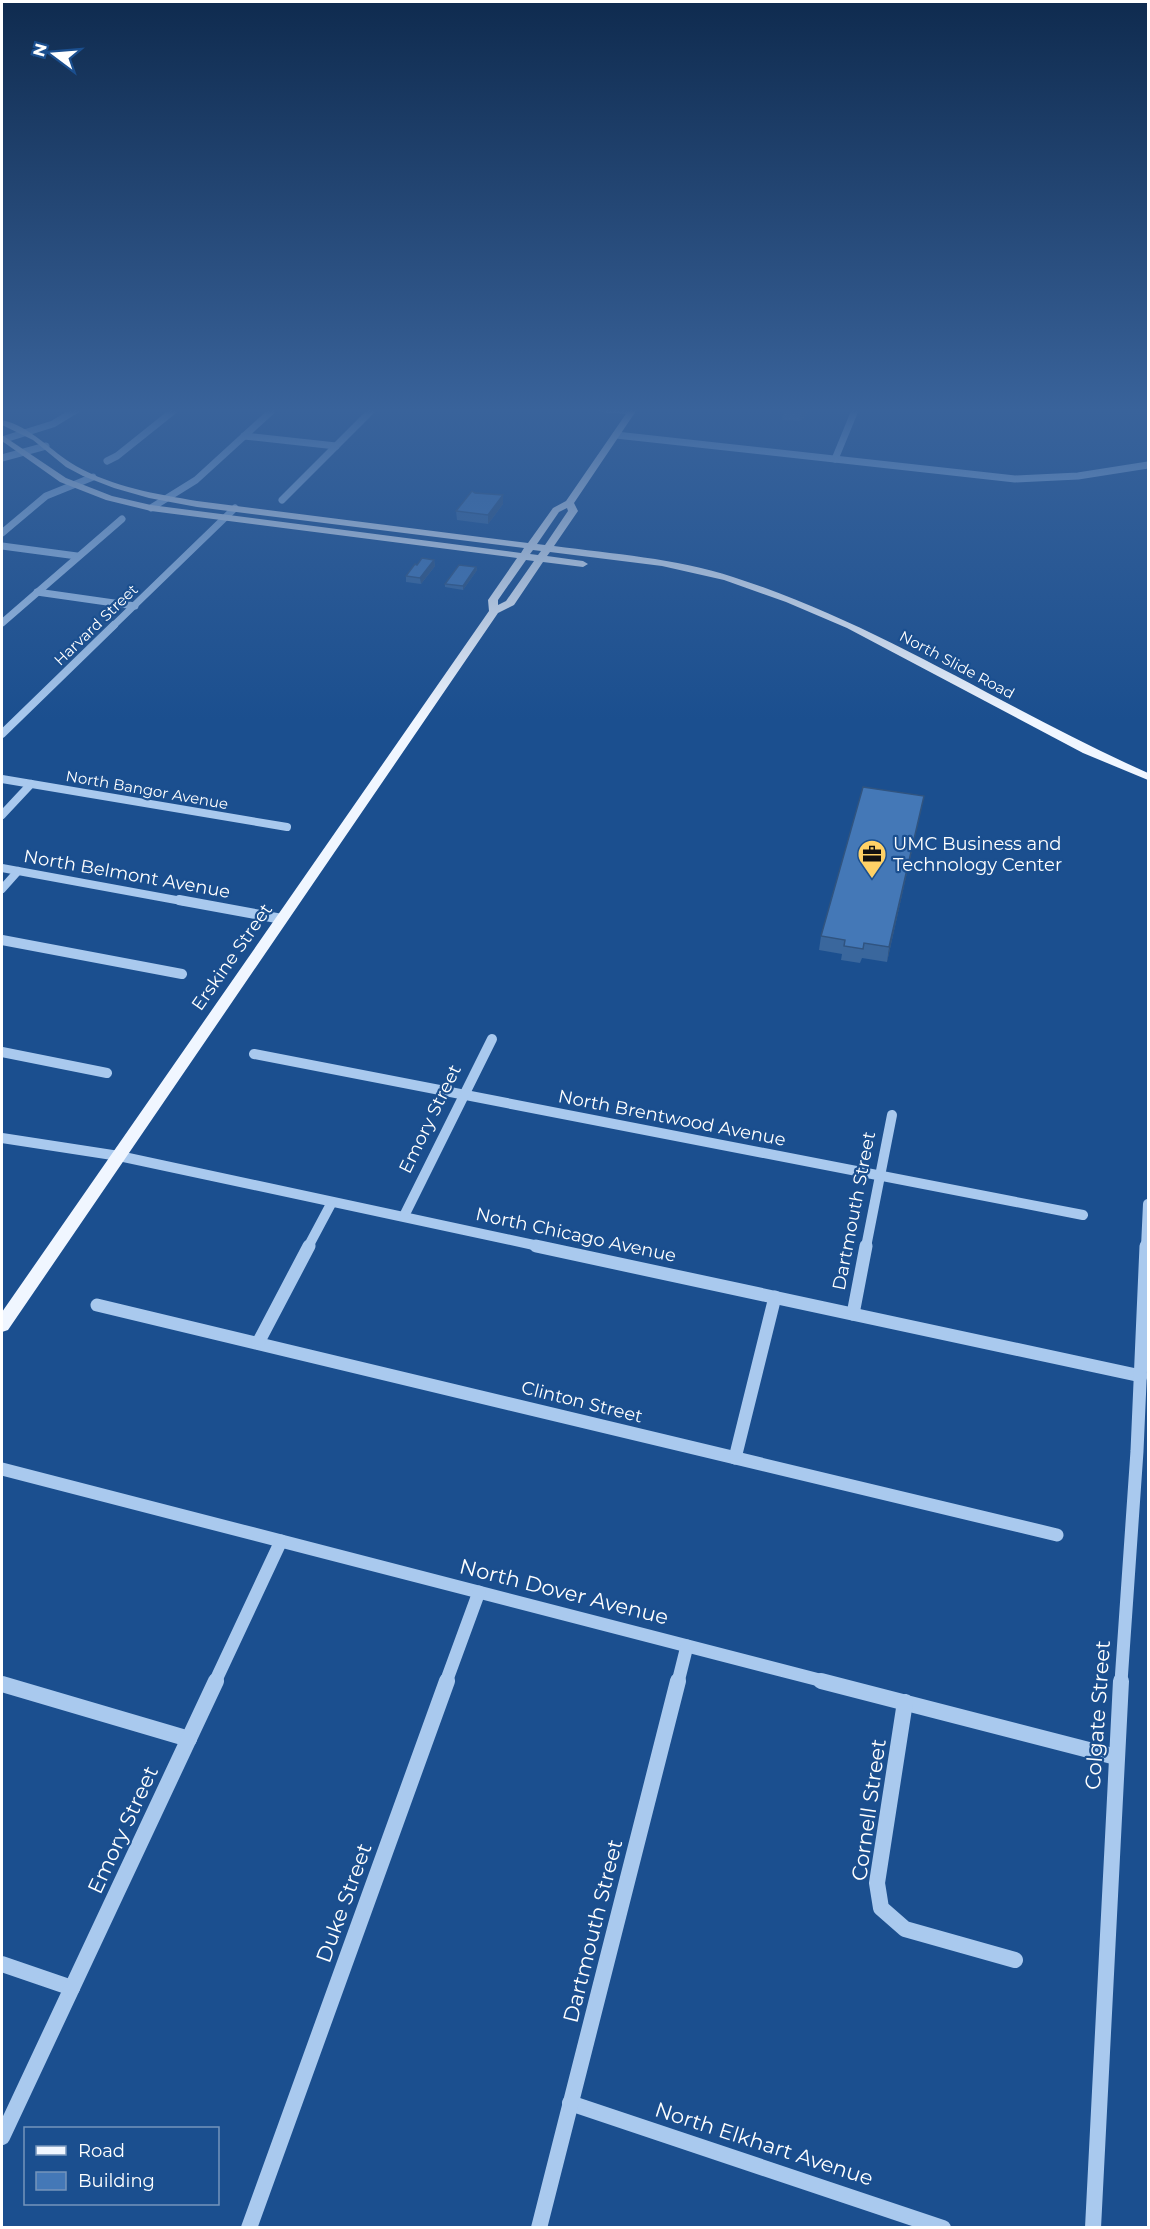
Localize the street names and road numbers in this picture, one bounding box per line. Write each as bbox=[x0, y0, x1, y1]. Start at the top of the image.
street label: Harvard Street bbox=[50, 580, 142, 669]
street label: North Slide Road bbox=[896, 626, 1018, 703]
street label: North Bangor Avenue bbox=[64, 766, 230, 813]
street label: North Belmont Avenue bbox=[22, 845, 232, 903]
street label: Erskine Street bbox=[187, 899, 277, 1015]
street label: Emory Street bbox=[394, 1061, 466, 1177]
street label: North Brentwood Avenue bbox=[556, 1085, 788, 1151]
street label: Dartmouth Street bbox=[828, 1130, 880, 1292]
street label: North Chicago Avenue bbox=[474, 1203, 678, 1267]
street label: Clinton Street bbox=[519, 1376, 645, 1428]
street label: North Dover Avenue bbox=[457, 1553, 671, 1630]
street label: Colgate Street bbox=[1080, 1639, 1115, 1791]
street label: Cornell Street bbox=[846, 1737, 891, 1882]
street label: Emory Street bbox=[82, 1762, 163, 1898]
street label: Dartmouth Street bbox=[558, 1837, 627, 2025]
street label: Duke Street bbox=[310, 1840, 377, 1966]
street label: North Elkhart Avenue bbox=[652, 2096, 876, 2191]

